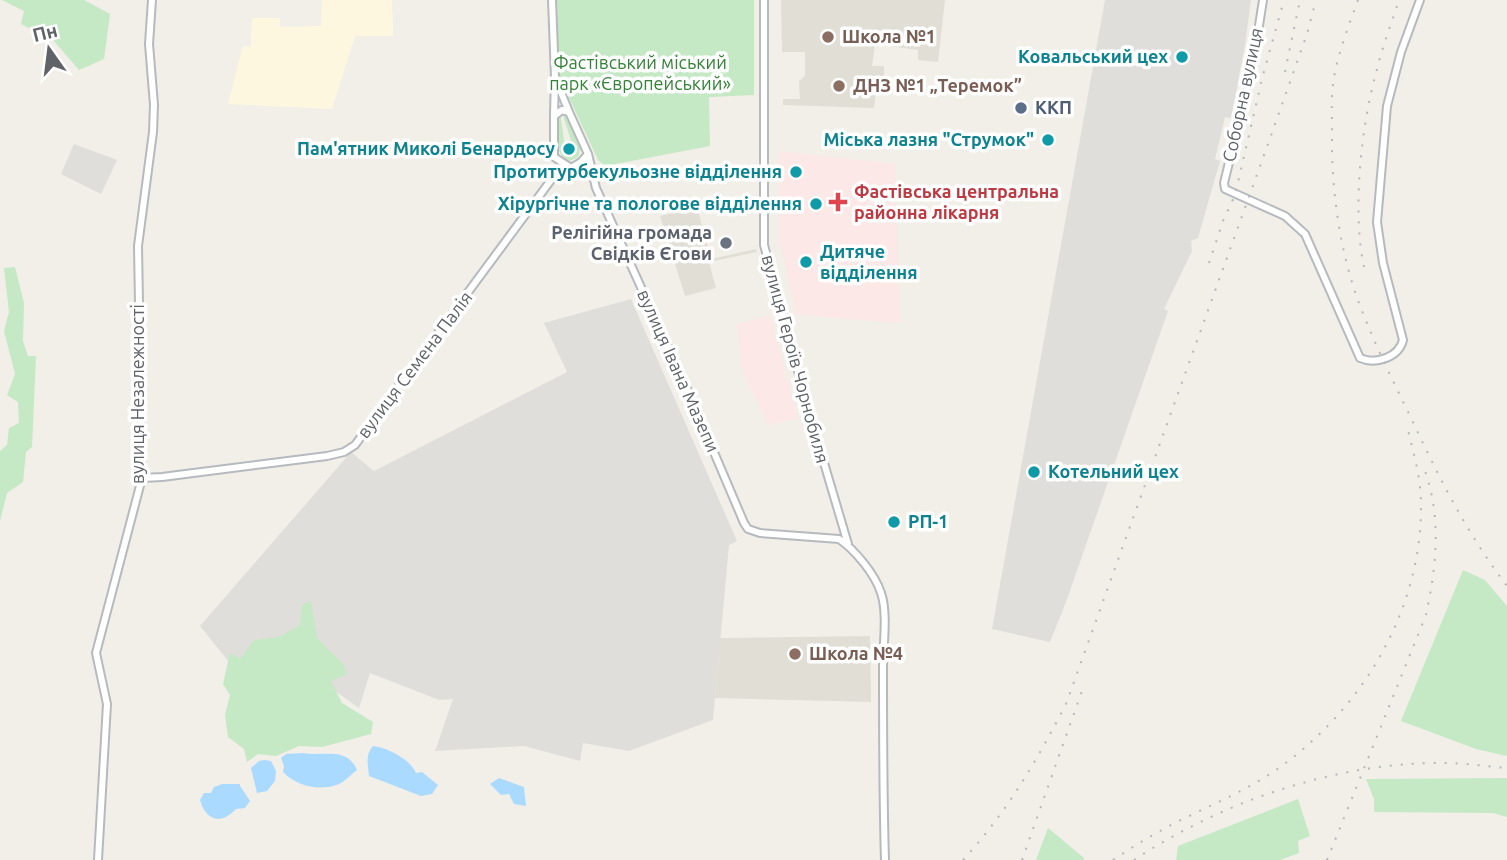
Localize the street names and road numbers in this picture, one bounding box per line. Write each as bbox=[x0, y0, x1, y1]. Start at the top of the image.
street label: Соборна вулиця bbox=[1218, 26, 1266, 164]
street label: вулиця Героїв Чорнобиля bbox=[758, 252, 833, 465]
street label: вулиця Івана Мазепи bbox=[634, 286, 724, 455]
street label: вулиця Семена Палія bbox=[353, 287, 476, 441]
street label: вулиця Незалежності bbox=[127, 304, 147, 484]

